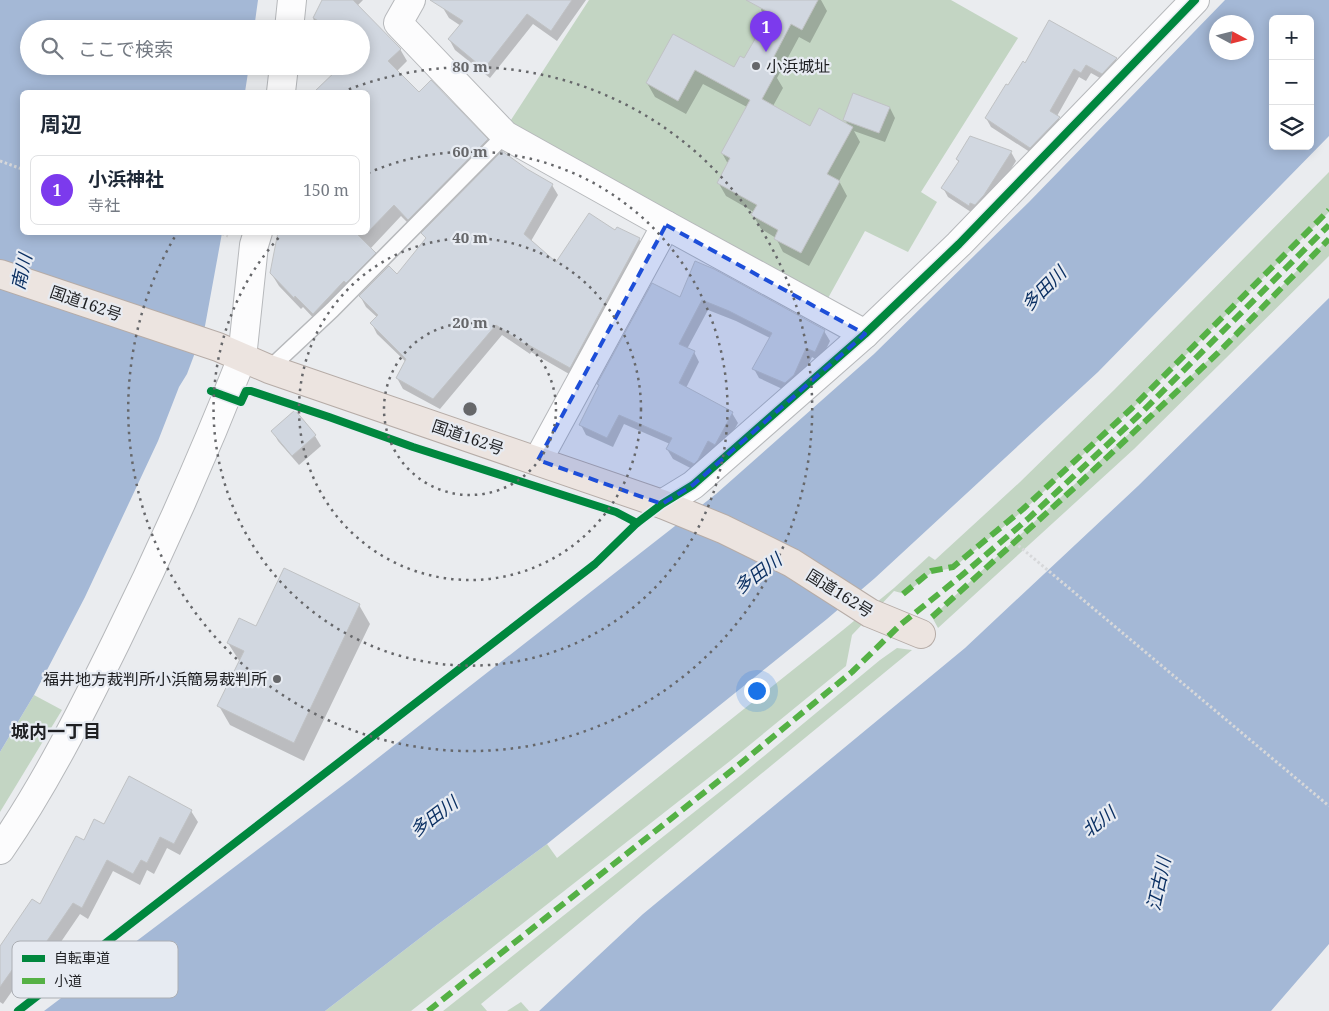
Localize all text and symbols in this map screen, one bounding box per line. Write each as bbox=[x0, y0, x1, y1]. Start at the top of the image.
pin: 1 bbox=[750, 11, 782, 52]
north arrow bbox=[1209, 15, 1254, 60]
map controls bbox=[1269, 15, 1314, 150]
button: + bbox=[1269, 15, 1314, 60]
search box bbox=[20, 20, 370, 75]
icon: search bbox=[38, 34, 66, 62]
text: ここで検索 bbox=[78, 36, 173, 62]
place label: 小浜城址 bbox=[766, 55, 830, 77]
text: 80 m bbox=[452, 56, 488, 76]
marker: 小浜城址 bbox=[750, 60, 762, 72]
button: − bbox=[1269, 60, 1314, 105]
button: layers bbox=[1269, 105, 1314, 150]
text: 周辺 bbox=[40, 110, 82, 138]
text: 60 m bbox=[452, 141, 488, 161]
text: 小浜神社 bbox=[88, 166, 164, 192]
text: 1 bbox=[52, 179, 62, 201]
text: 150 m bbox=[303, 179, 349, 201]
text: 寺社 bbox=[88, 194, 120, 216]
text: 40 m bbox=[452, 227, 488, 247]
water label: 南川 bbox=[5, 250, 37, 292]
water label: 多田川 bbox=[1016, 259, 1072, 316]
street label: 国道162号 bbox=[47, 280, 125, 326]
text: 20 m bbox=[452, 312, 488, 332]
centre of rings bbox=[461, 400, 479, 418]
street label: 国道162号 bbox=[429, 414, 507, 460]
water label: 多田川 bbox=[729, 546, 788, 599]
street label: 国道162号 bbox=[802, 564, 878, 622]
place label: 福井地方裁判所小浜簡易裁判所 bbox=[43, 668, 267, 690]
marker: 福井地方裁判所小浜簡易裁判所 bbox=[271, 673, 283, 685]
your location bbox=[744, 678, 770, 704]
district label: 城内一丁目 bbox=[11, 719, 101, 743]
water label: 多田川 bbox=[405, 789, 464, 842]
water label: 北川 bbox=[1077, 799, 1122, 842]
water label: 江古川 bbox=[1141, 853, 1176, 913]
legend bbox=[12, 941, 178, 998]
text: 自転車道 bbox=[54, 948, 110, 967]
text: 小道 bbox=[54, 971, 82, 990]

